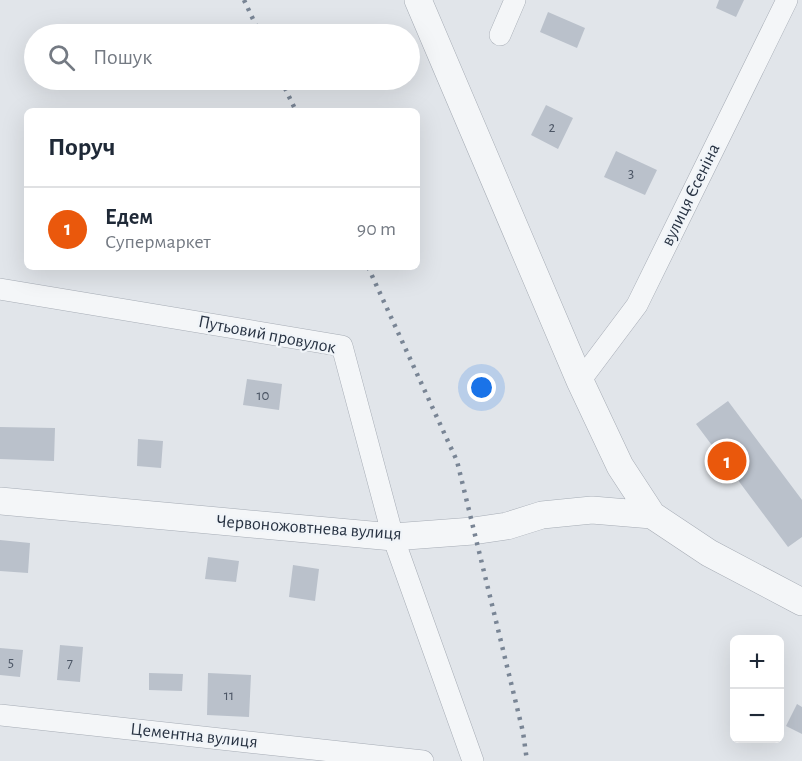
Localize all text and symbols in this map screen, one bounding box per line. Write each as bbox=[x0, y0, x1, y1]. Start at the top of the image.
search box bbox=[24, 24, 420, 90]
icon: search bbox=[45, 41, 78, 74]
text: Пошук bbox=[93, 46, 152, 68]
house number: 2 bbox=[549, 120, 556, 135]
text: Поруч bbox=[48, 134, 115, 160]
street label: вулиця Єсеніна bbox=[659, 141, 723, 249]
house number: 3 bbox=[628, 166, 634, 181]
text: Едем bbox=[105, 206, 153, 228]
text: 1 bbox=[64, 219, 71, 239]
text: 90 m bbox=[357, 219, 396, 239]
text: Супермаркет bbox=[105, 232, 211, 252]
street label: Путьовий провулок bbox=[197, 313, 338, 357]
your location bbox=[467, 373, 496, 402]
house number: 10 bbox=[256, 388, 270, 403]
pin: 1 bbox=[708, 438, 746, 484]
street label: Червоножовтнева вулиця bbox=[216, 513, 402, 543]
map controls bbox=[730, 635, 784, 743]
button: + bbox=[730, 635, 784, 689]
house number: 5 bbox=[8, 655, 14, 670]
house number: 7 bbox=[67, 656, 73, 671]
house number: 11 bbox=[224, 688, 234, 703]
button: − bbox=[730, 689, 784, 743]
street label: Цементна вулиця bbox=[129, 720, 259, 752]

